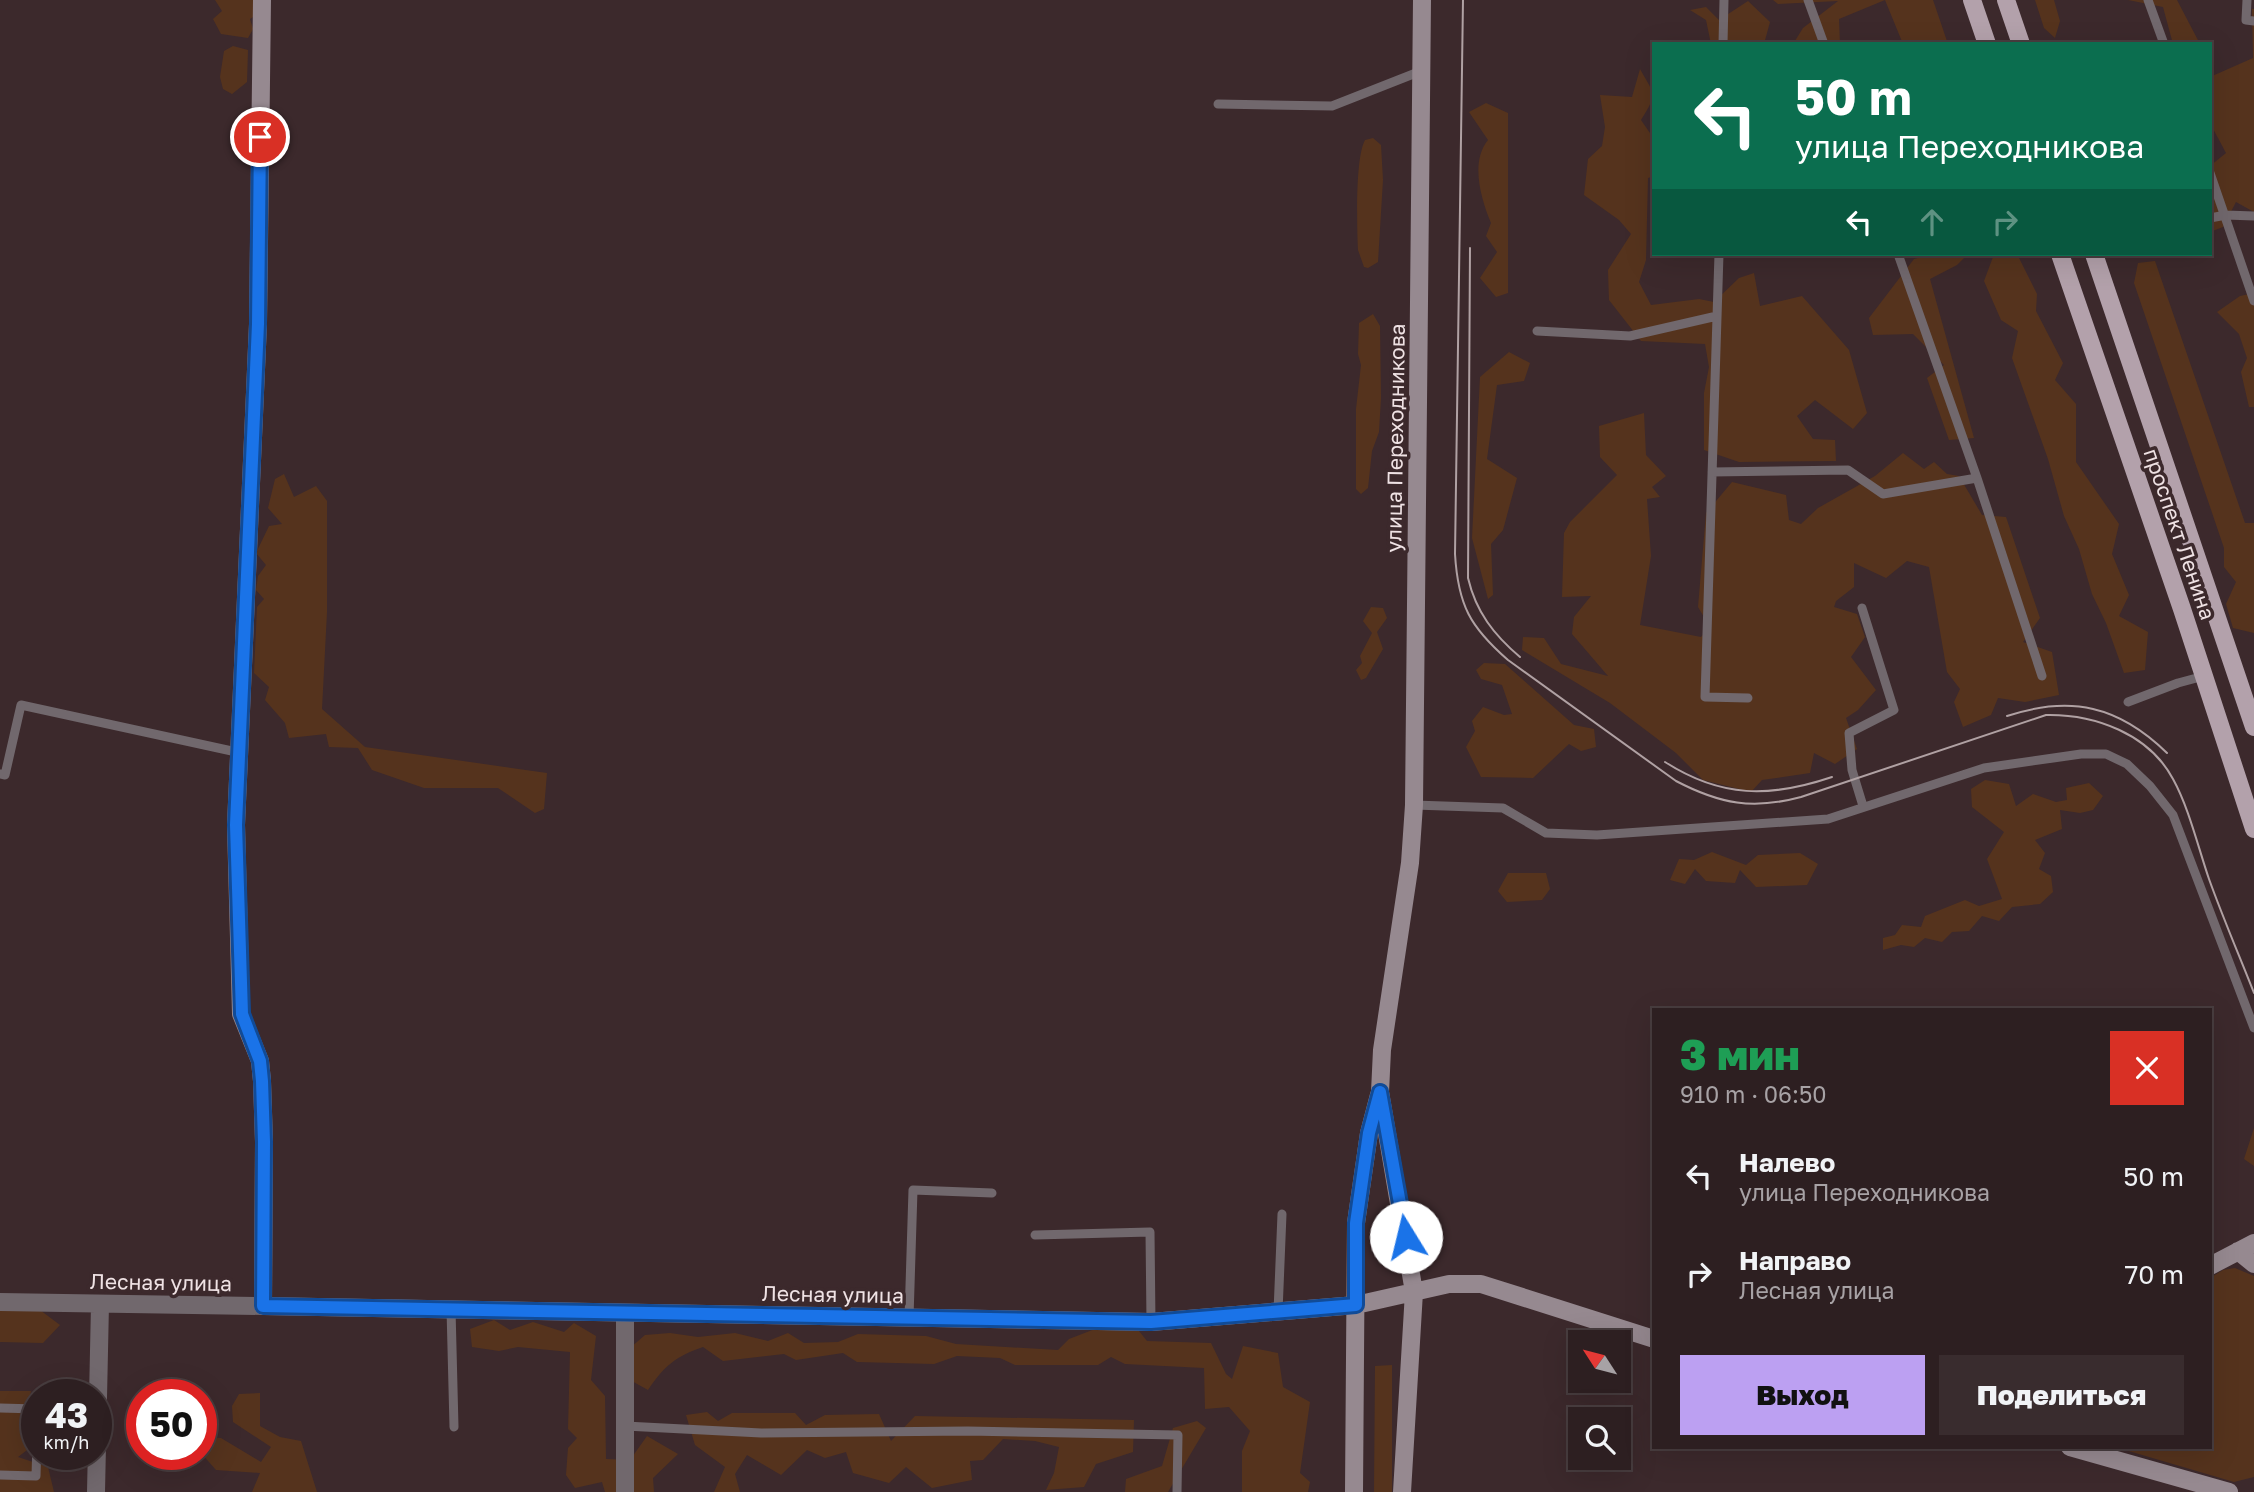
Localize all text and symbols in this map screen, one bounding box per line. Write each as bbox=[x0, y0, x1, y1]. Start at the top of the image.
text: 50 m bbox=[1795, 67, 1912, 126]
icon: left bbox=[1680, 70, 1771, 161]
pin bbox=[230, 107, 290, 167]
icon: arrive bbox=[241, 118, 279, 156]
text: улица Переходникова bbox=[1795, 127, 2144, 165]
icon: left bbox=[1840, 203, 1878, 241]
icon: ahead bbox=[1913, 203, 1951, 241]
icon: right bbox=[1986, 203, 2024, 241]
street label: улица Переходникова bbox=[1380, 323, 1410, 553]
street label: проспект Ленина bbox=[2138, 445, 2222, 623]
text: 3 мин bbox=[1680, 1029, 1800, 1079]
button: close bbox=[2110, 1031, 2184, 1105]
text: 910 m · 06:50 bbox=[1680, 1080, 1827, 1108]
text: Налево bbox=[1739, 1147, 1835, 1178]
icon: left bbox=[1680, 1157, 1718, 1195]
text: 50 m bbox=[2123, 1161, 2184, 1192]
text: улица Переходникова bbox=[1739, 1178, 1990, 1206]
position arrow bbox=[1369, 1200, 1443, 1274]
text: Направо bbox=[1739, 1245, 1851, 1276]
icon: right bbox=[1680, 1255, 1718, 1293]
text: 70 m bbox=[2125, 1259, 2184, 1290]
street label: Лесная улица bbox=[90, 1268, 232, 1296]
text: Лесная улица bbox=[1739, 1276, 1895, 1304]
street label: Лесная улица bbox=[762, 1280, 904, 1308]
north arrow bbox=[1568, 1330, 1631, 1393]
map controls bbox=[1568, 1330, 1631, 1470]
button: Выход bbox=[1680, 1355, 1925, 1435]
button: Поделиться bbox=[1939, 1355, 2184, 1435]
speed limit sign: 50 bbox=[126, 1379, 217, 1470]
text: 43 bbox=[45, 1394, 88, 1436]
button: search bbox=[1568, 1407, 1631, 1470]
text: km/h bbox=[44, 1431, 89, 1453]

